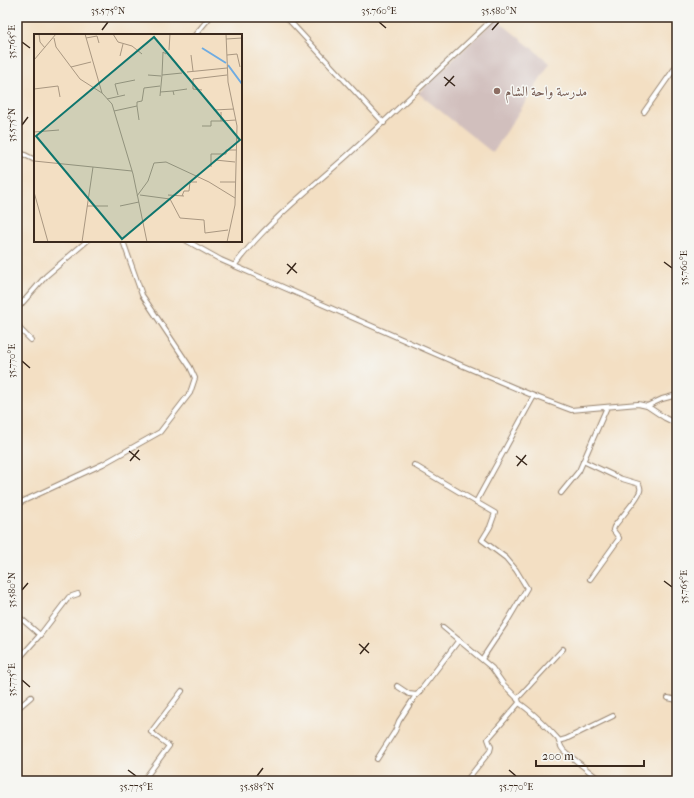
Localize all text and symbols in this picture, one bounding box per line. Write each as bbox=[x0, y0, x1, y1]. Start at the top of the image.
text: 35.575°N bbox=[91, 5, 126, 17]
text: 35.760°E bbox=[361, 5, 397, 17]
text: 35.580°N bbox=[481, 5, 517, 17]
text: 35.765°E bbox=[6, 25, 18, 59]
inset map bbox=[34, 34, 242, 242]
place label: مدرسة واحة الشام bbox=[505, 83, 587, 104]
marker: مدرسة واحة الشام bbox=[492, 86, 502, 96]
text: 35.575°N bbox=[6, 107, 18, 142]
text: 35.760°E bbox=[678, 250, 690, 286]
text: 35.770°E bbox=[6, 344, 18, 378]
text: 35.765°E bbox=[678, 570, 690, 604]
text: 35.580°N bbox=[6, 572, 18, 608]
text: 35.775°E bbox=[6, 663, 18, 697]
scale bar bbox=[536, 742, 644, 768]
text: 200 m bbox=[542, 749, 574, 763]
text: 35.775°E bbox=[119, 781, 153, 793]
text: 35.585°N bbox=[240, 781, 275, 793]
text: 35.770°E bbox=[499, 781, 533, 793]

